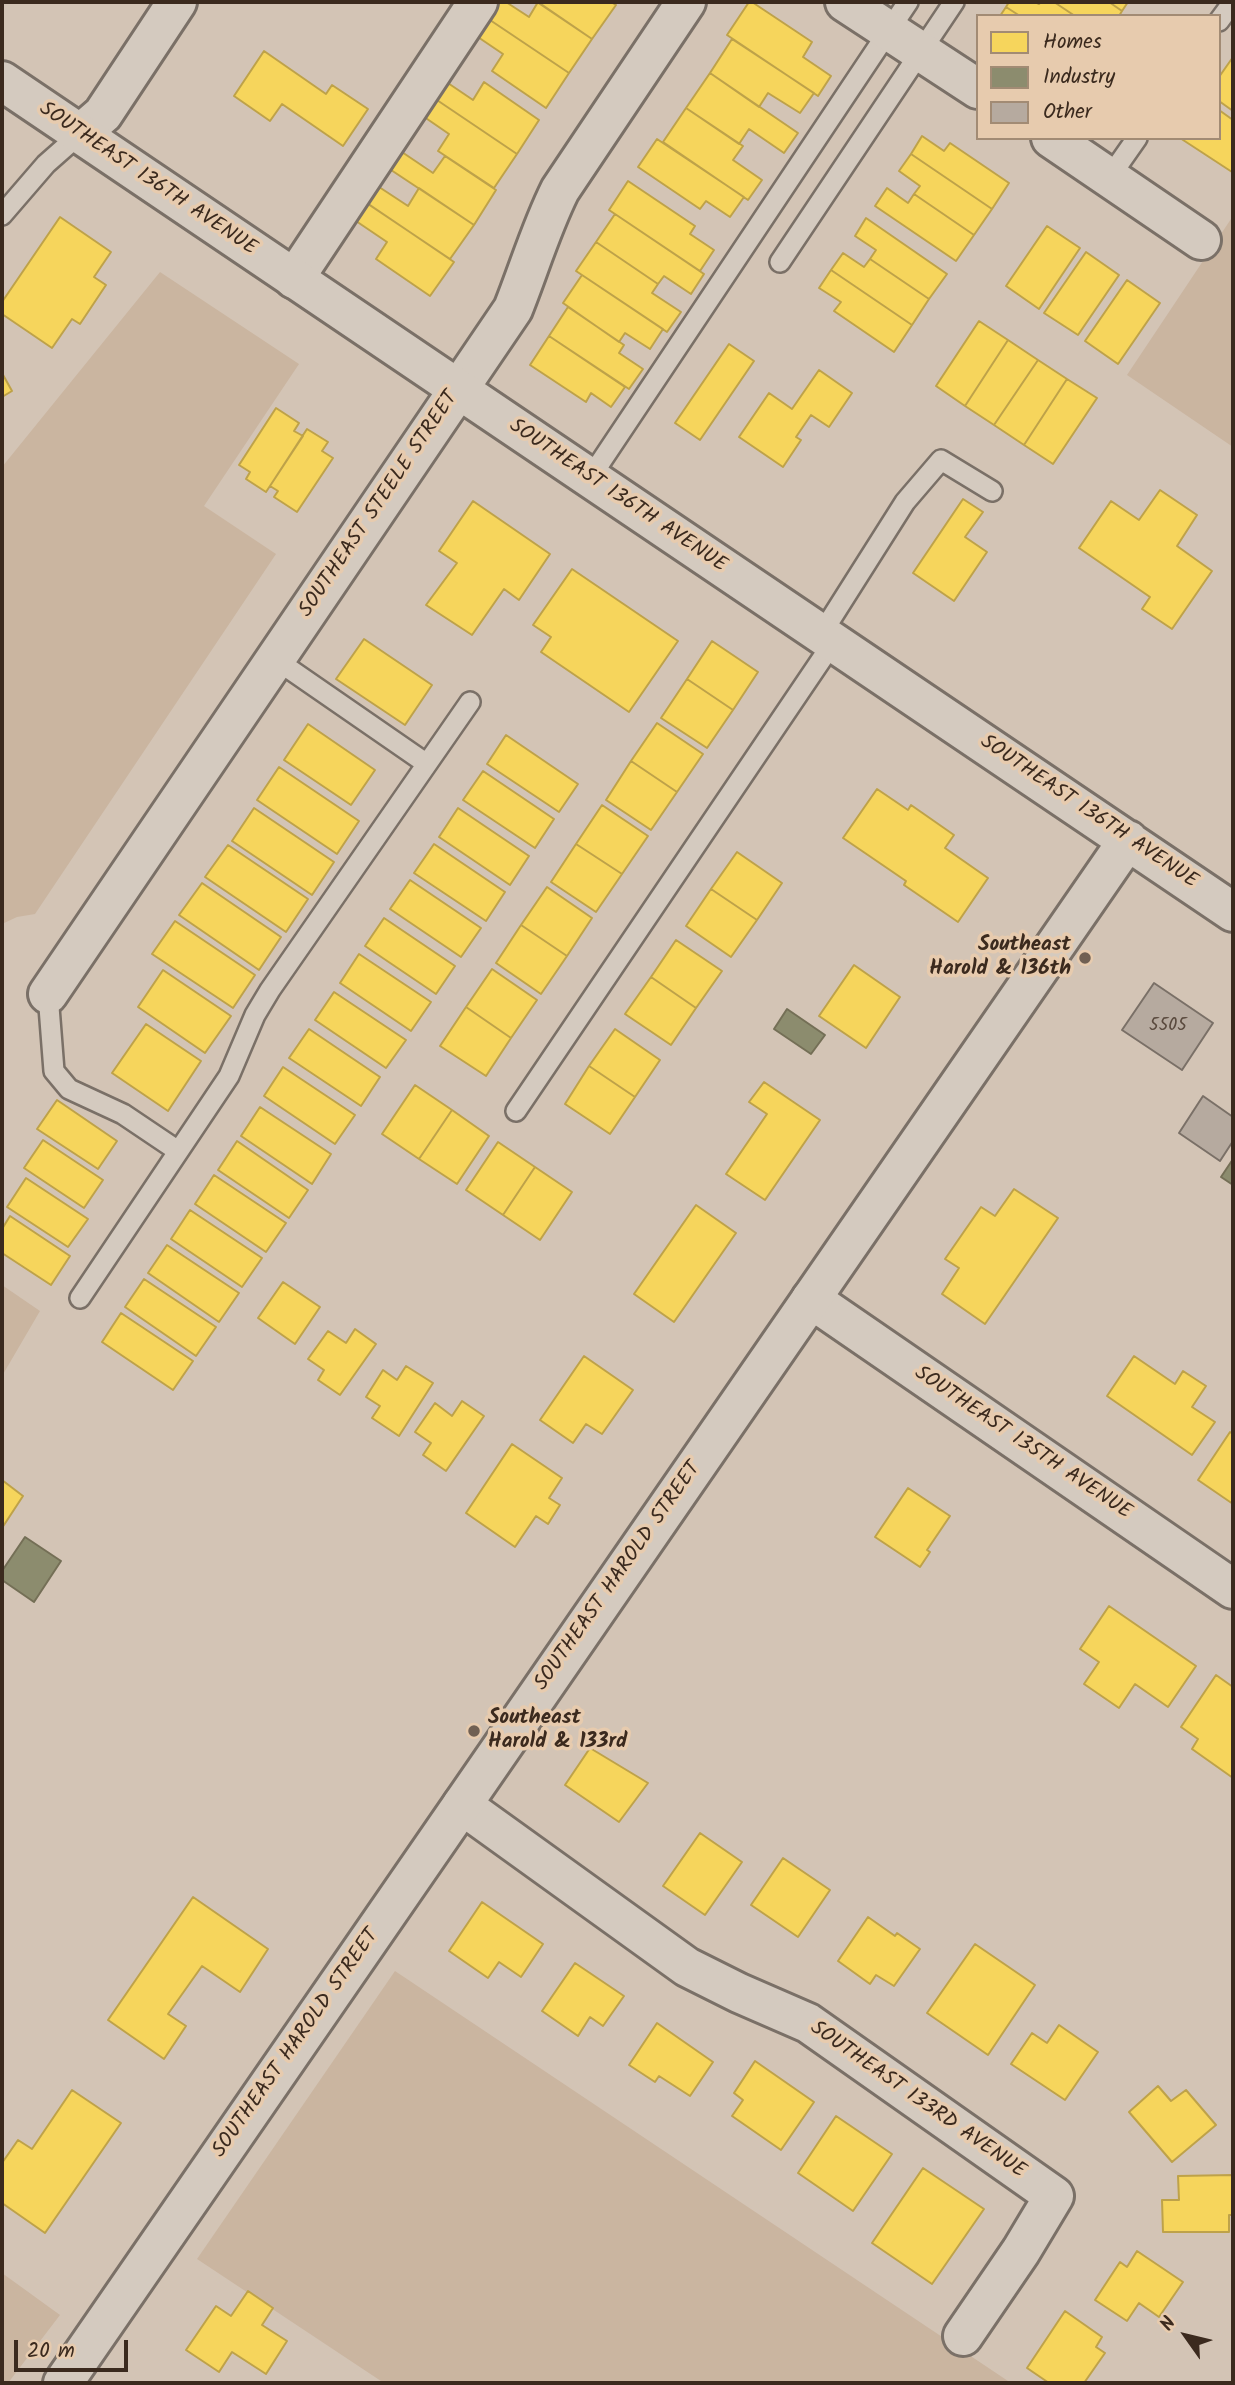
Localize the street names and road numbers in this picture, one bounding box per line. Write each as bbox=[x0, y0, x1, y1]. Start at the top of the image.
street label: SOUTHEAST 136TH AVENUE bbox=[33, 98, 261, 262]
street label: SOUTHEAST STEELE STREET bbox=[295, 387, 465, 623]
street label: SOUTHEAST 136TH AVENUE bbox=[503, 415, 731, 579]
street label: SOUTHEAST 136TH AVENUE bbox=[974, 731, 1202, 895]
street label: SOUTHEAST 135TH AVENUE bbox=[909, 1362, 1135, 1526]
street label: SOUTHEAST HAROLD STREET bbox=[530, 1458, 708, 1696]
street label: SOUTHEAST HAROLD STREET bbox=[208, 1925, 386, 2163]
street label: SOUTHEAST 133RD AVENUE bbox=[804, 2017, 1030, 2185]

